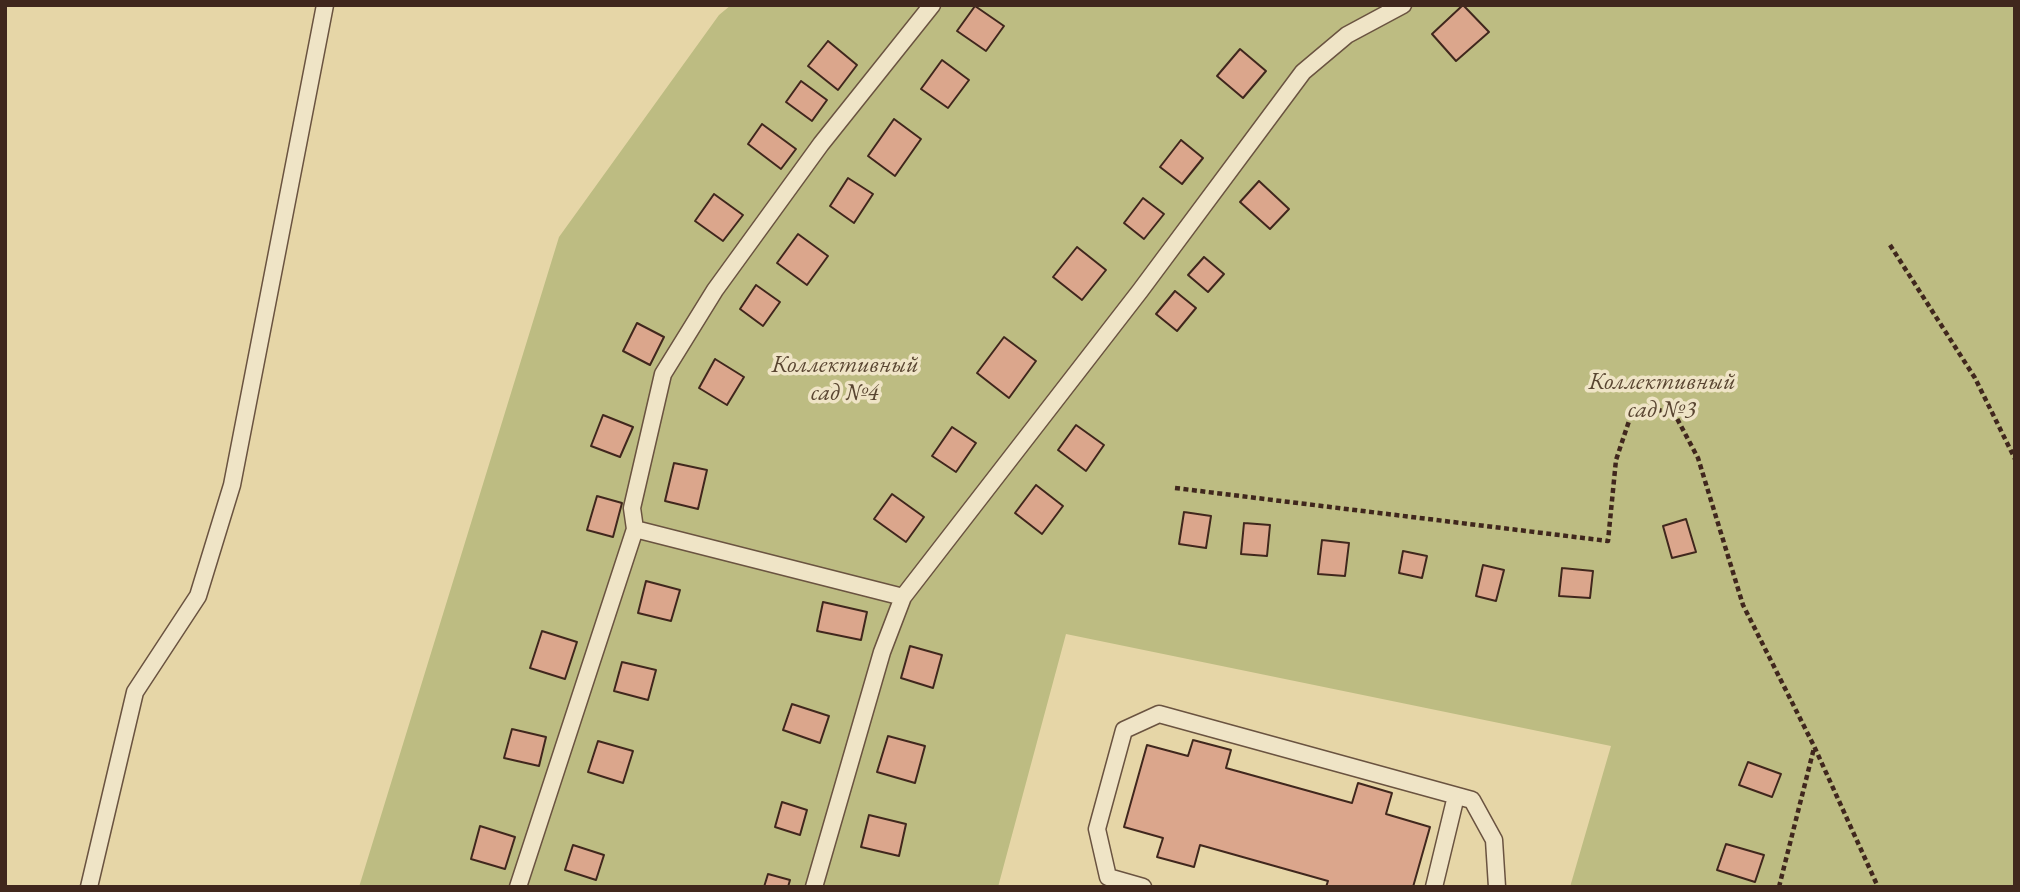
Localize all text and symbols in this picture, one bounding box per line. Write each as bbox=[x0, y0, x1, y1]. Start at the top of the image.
park label: Коллективный сад №4 bbox=[771, 351, 919, 407]
park label: Коллективный сад №3 bbox=[1588, 368, 1736, 424]

